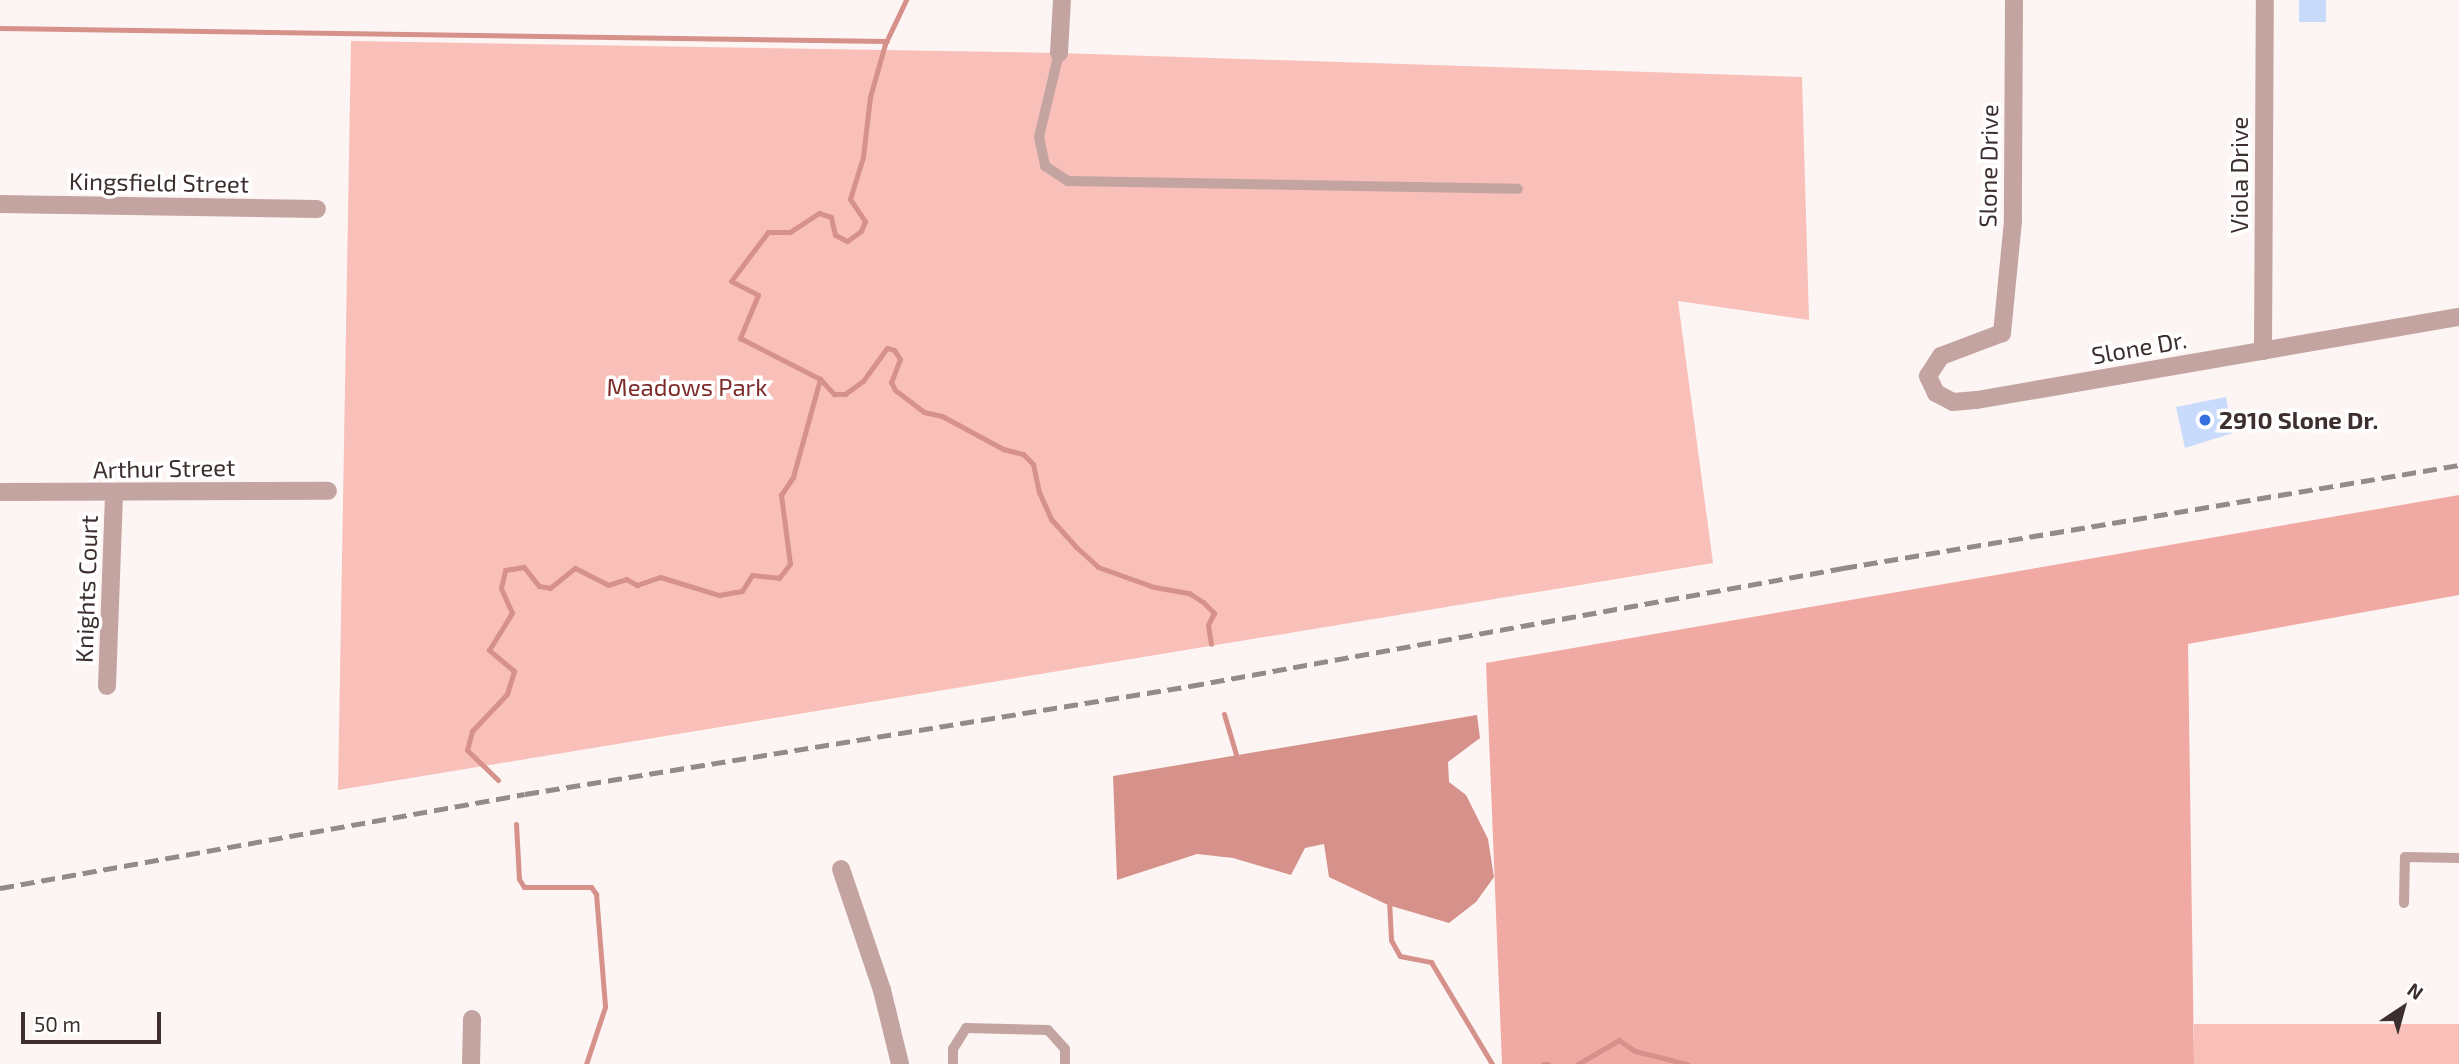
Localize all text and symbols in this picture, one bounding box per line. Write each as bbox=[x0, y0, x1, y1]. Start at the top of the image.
street label: Slone Drive bbox=[1973, 104, 2003, 228]
street label: Viola Drive bbox=[2225, 117, 2253, 233]
street label: Kingsfield Street bbox=[69, 166, 249, 198]
street label: Slone Dr. bbox=[2089, 324, 2189, 370]
park label: Meadows Park bbox=[607, 373, 767, 401]
place label: 2910 Slone Dr. bbox=[2219, 406, 2378, 434]
marker: 2910 Slone Dr. bbox=[2197, 412, 2213, 428]
street label: Arthur Street bbox=[92, 452, 236, 484]
street label: Knights Court bbox=[69, 515, 103, 663]
north arrow bbox=[2368, 973, 2438, 1043]
text: N bbox=[2403, 977, 2428, 1004]
scale bar bbox=[24, 998, 164, 1042]
text: 50 m bbox=[34, 1011, 81, 1036]

